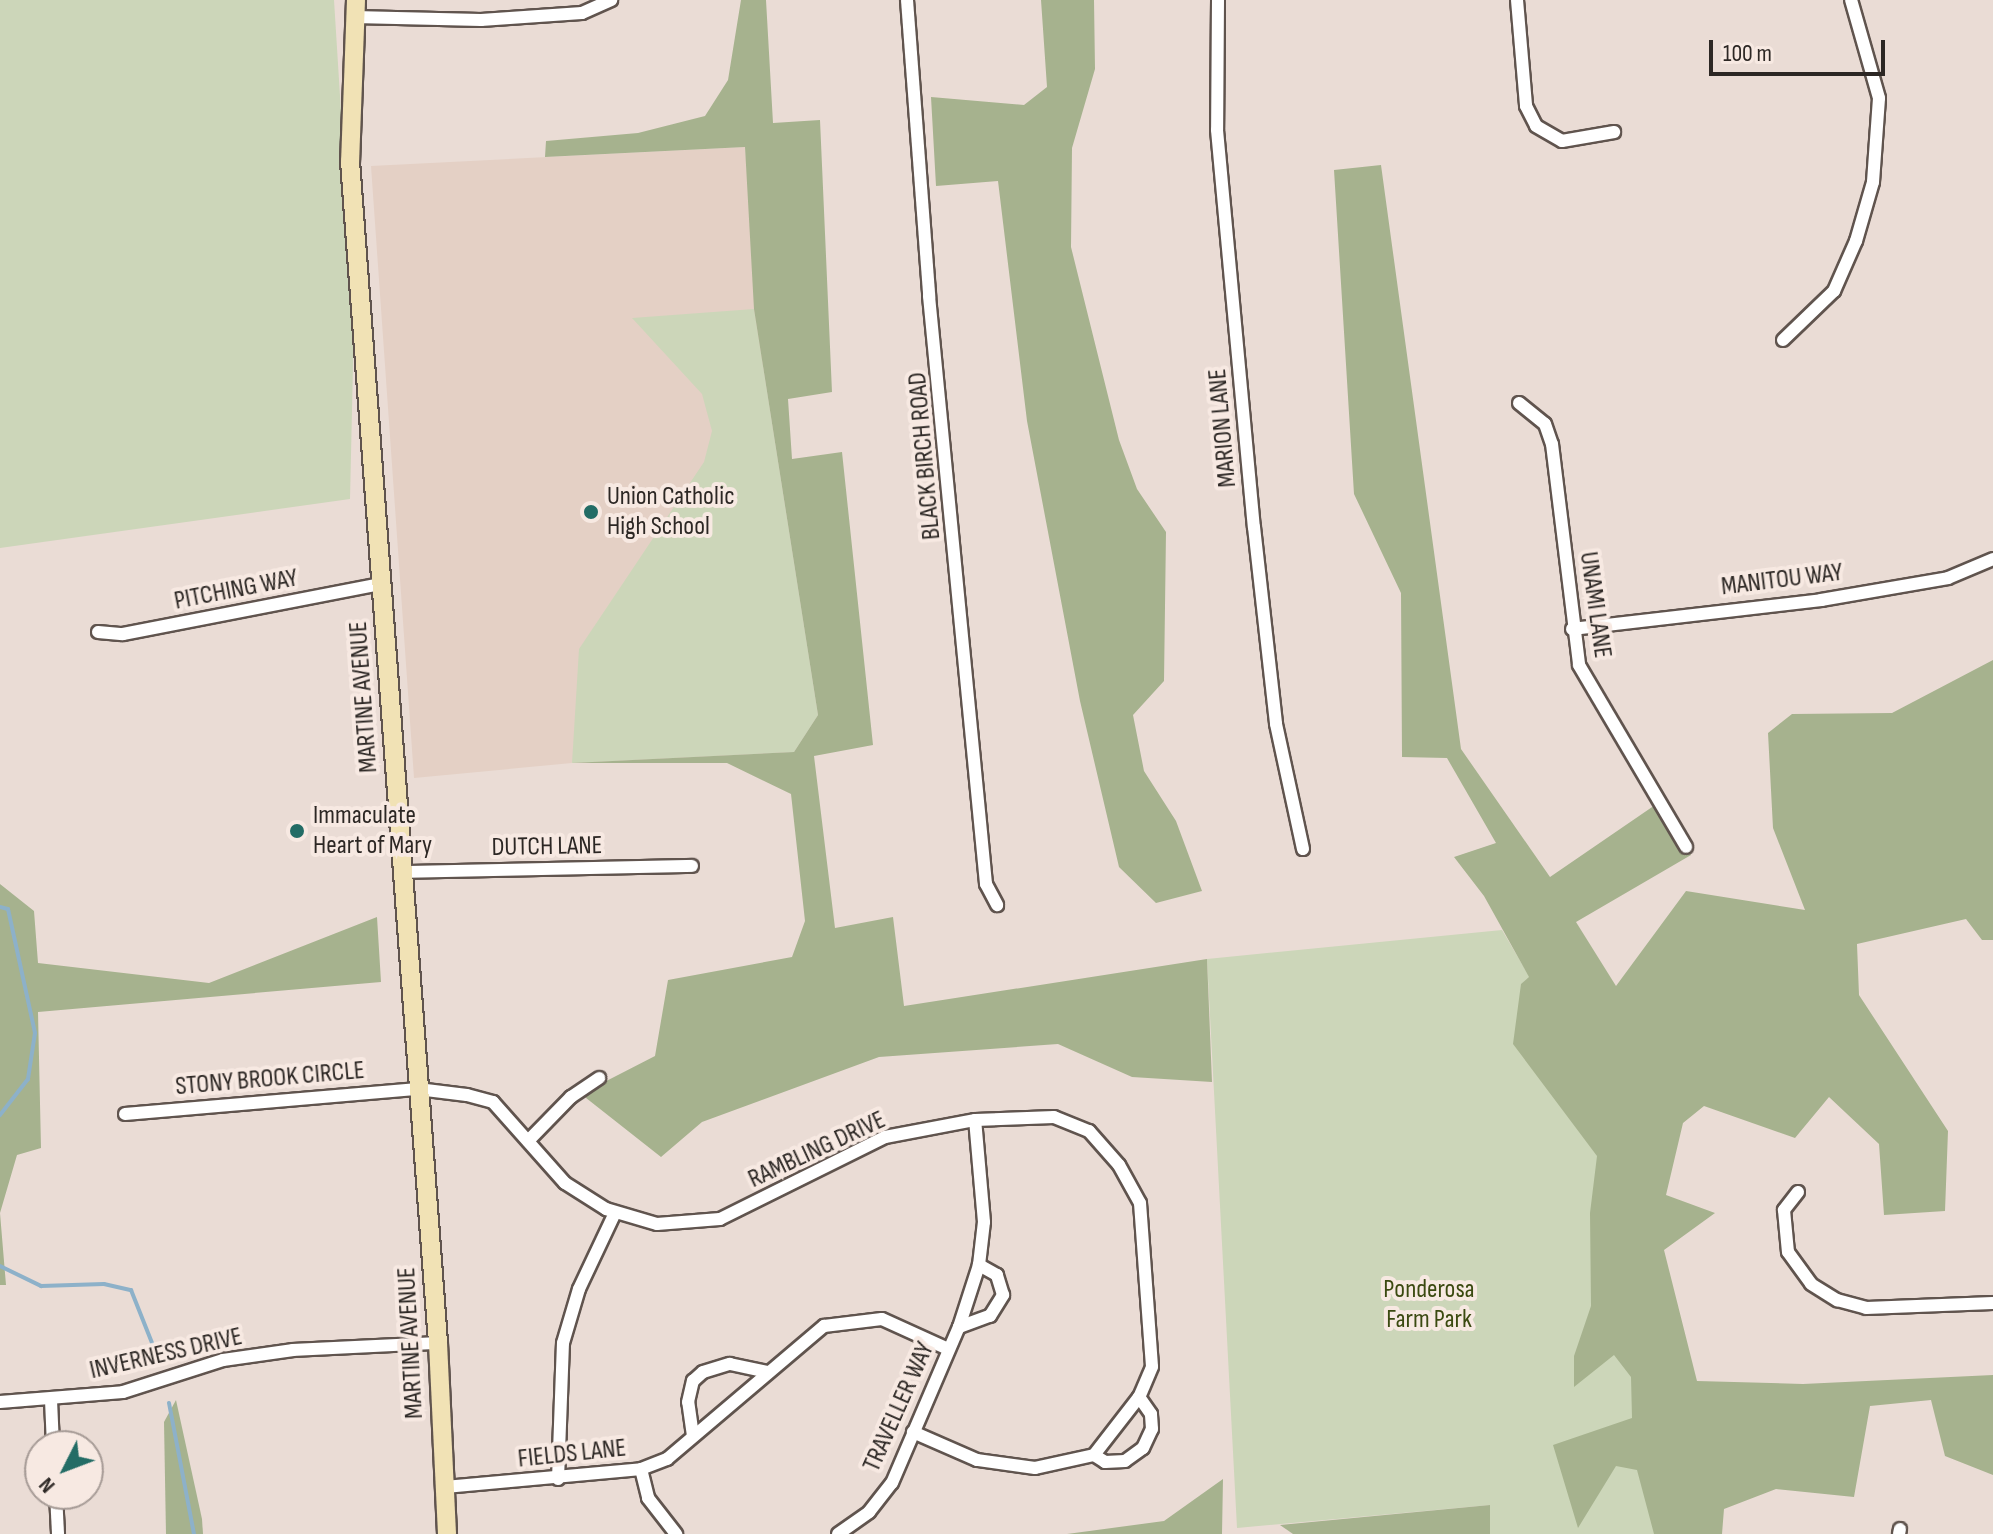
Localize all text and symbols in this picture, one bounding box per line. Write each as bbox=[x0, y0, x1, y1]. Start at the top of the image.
scale bar bbox=[1713, 24, 1889, 74]
text: 100 m bbox=[1723, 39, 1772, 68]
street label: MARION LANE bbox=[1202, 367, 1244, 489]
street label: BLACK BIRCH ROAD bbox=[902, 371, 948, 541]
place label: Union Catholic High School bbox=[607, 481, 735, 542]
marker: Union Catholic High School bbox=[582, 503, 600, 521]
street label: UNAMI LANE bbox=[1572, 550, 1618, 660]
street label: MANITOU WAY bbox=[1719, 557, 1845, 603]
street label: PITCHING WAY bbox=[172, 563, 300, 617]
street label: MARTINE AVENUE bbox=[343, 620, 385, 774]
place label: Immaculate Heart of Mary bbox=[313, 800, 432, 862]
marker: Immaculate Heart of Mary bbox=[288, 822, 306, 840]
street label: DUTCH LANE bbox=[491, 830, 603, 864]
street label: STONY BROOK CIRCLE bbox=[174, 1055, 366, 1103]
street label: RAMBLING DRIVE bbox=[743, 1105, 891, 1195]
street label: MARTINE AVENUE bbox=[391, 1266, 431, 1420]
park label: Ponderosa Farm Park bbox=[1383, 1274, 1475, 1336]
street label: INVERNESS DRIVE bbox=[87, 1321, 245, 1387]
street label: TRAVELLER WAY bbox=[857, 1337, 941, 1477]
north arrow bbox=[24, 1430, 104, 1510]
street label: FIELDS LANE bbox=[516, 1433, 628, 1475]
text: N bbox=[33, 1472, 61, 1498]

